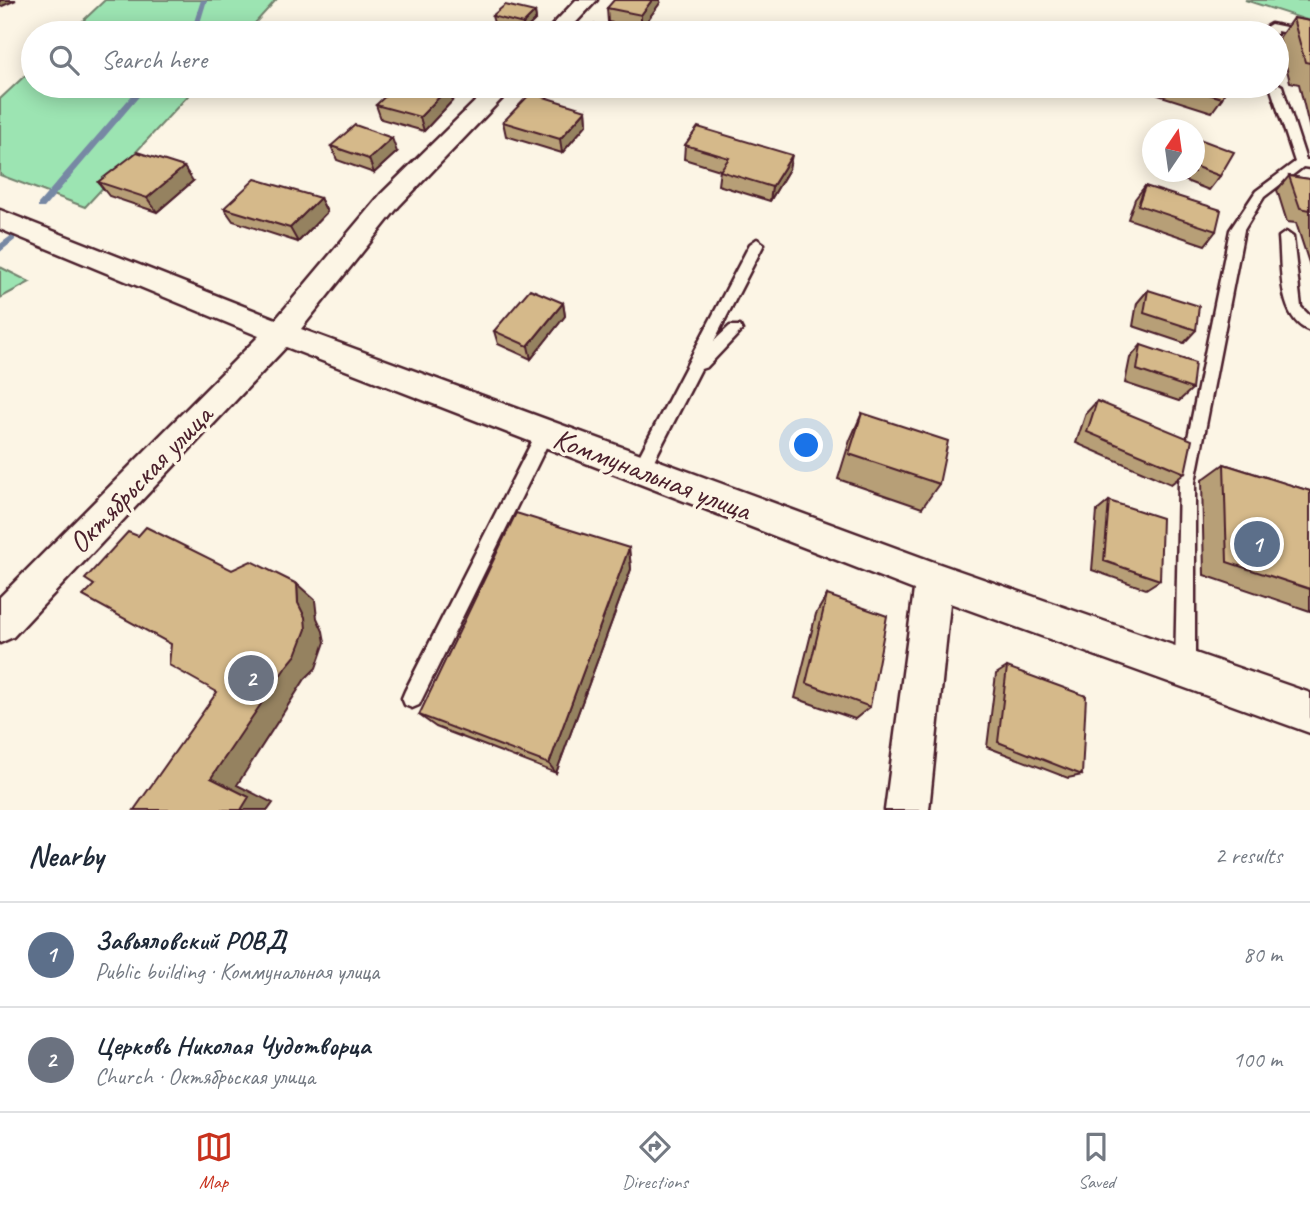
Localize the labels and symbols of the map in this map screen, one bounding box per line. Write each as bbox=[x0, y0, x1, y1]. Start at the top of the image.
north arrow bbox=[1142, 119, 1205, 182]
street label: Октябрьская улица bbox=[60, 395, 222, 561]
street label: Коммунальная улица bbox=[548, 419, 758, 530]
your location bbox=[789, 428, 823, 462]
pin: 1 bbox=[1234, 518, 1280, 570]
pin: 2 bbox=[228, 652, 274, 704]

